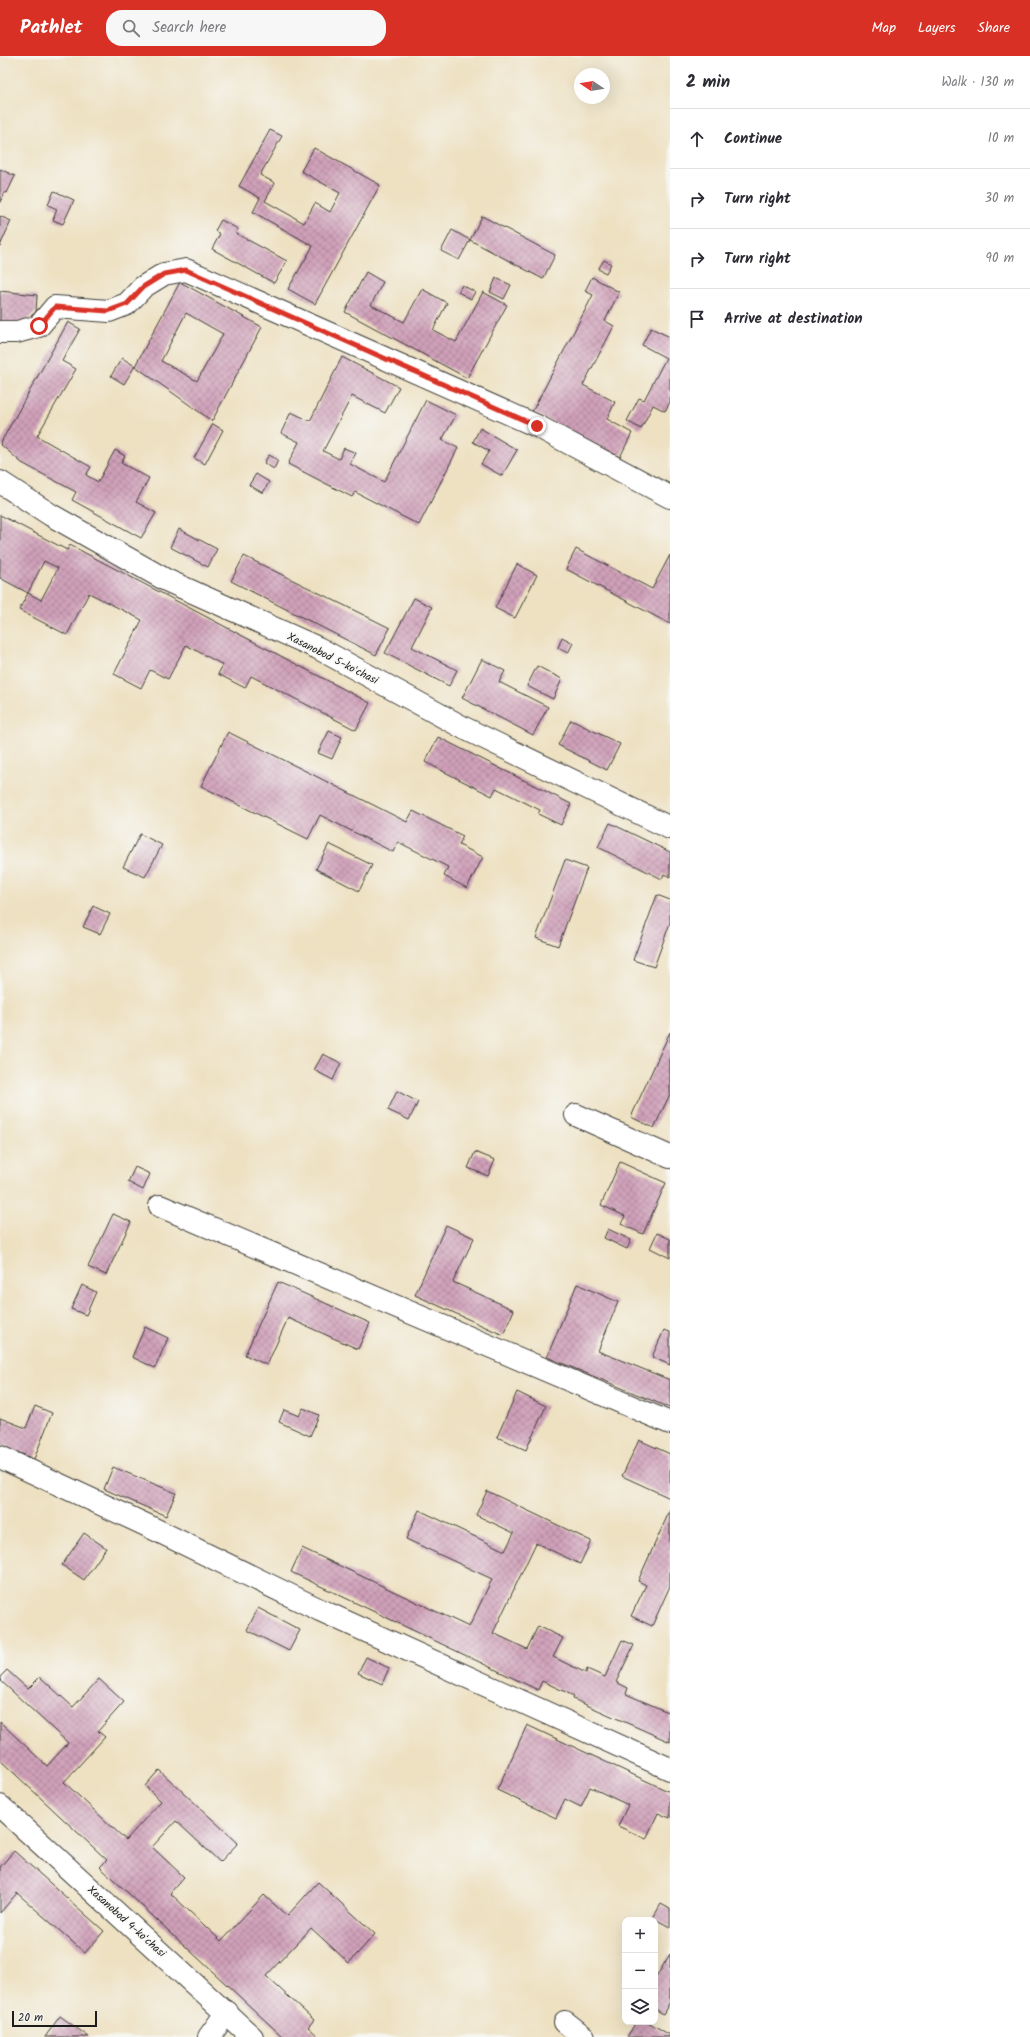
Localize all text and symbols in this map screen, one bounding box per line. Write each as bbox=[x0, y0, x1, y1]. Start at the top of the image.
search box bbox=[106, 10, 386, 46]
text: Pathlet bbox=[20, 13, 82, 43]
text: Search here bbox=[152, 16, 226, 40]
icon: search bbox=[120, 17, 142, 39]
text: Map bbox=[872, 17, 896, 39]
text: Layers bbox=[918, 17, 956, 39]
text: Share bbox=[978, 17, 1010, 39]
north arrow bbox=[574, 68, 610, 104]
text: 2 min bbox=[686, 69, 730, 96]
text: Walk · 130 m bbox=[941, 72, 1014, 93]
text: Continue bbox=[724, 127, 782, 151]
icon: ahead bbox=[686, 128, 708, 150]
text: 10 m bbox=[988, 128, 1014, 149]
text: Turn right bbox=[724, 187, 791, 211]
icon: right bbox=[686, 188, 708, 210]
text: 30 m bbox=[985, 188, 1014, 209]
text: Turn right bbox=[724, 247, 791, 271]
icon: right bbox=[686, 248, 708, 270]
text: 90 m bbox=[986, 248, 1014, 269]
text: Arrive at destination bbox=[724, 307, 863, 331]
icon: arrive bbox=[686, 308, 708, 330]
route start bbox=[30, 317, 48, 335]
route end bbox=[528, 417, 546, 435]
street label: Xasanobod 5-koʻchasi bbox=[284, 628, 382, 690]
street label: Xasanobod 4-koʻchasi bbox=[83, 1881, 170, 1962]
map controls bbox=[622, 1917, 658, 2025]
button: + bbox=[622, 1917, 658, 1953]
button: − bbox=[622, 1953, 658, 1989]
button: layers bbox=[622, 1989, 658, 2025]
scale bar bbox=[12, 2009, 97, 2028]
text: 20 m bbox=[18, 2009, 43, 2027]

